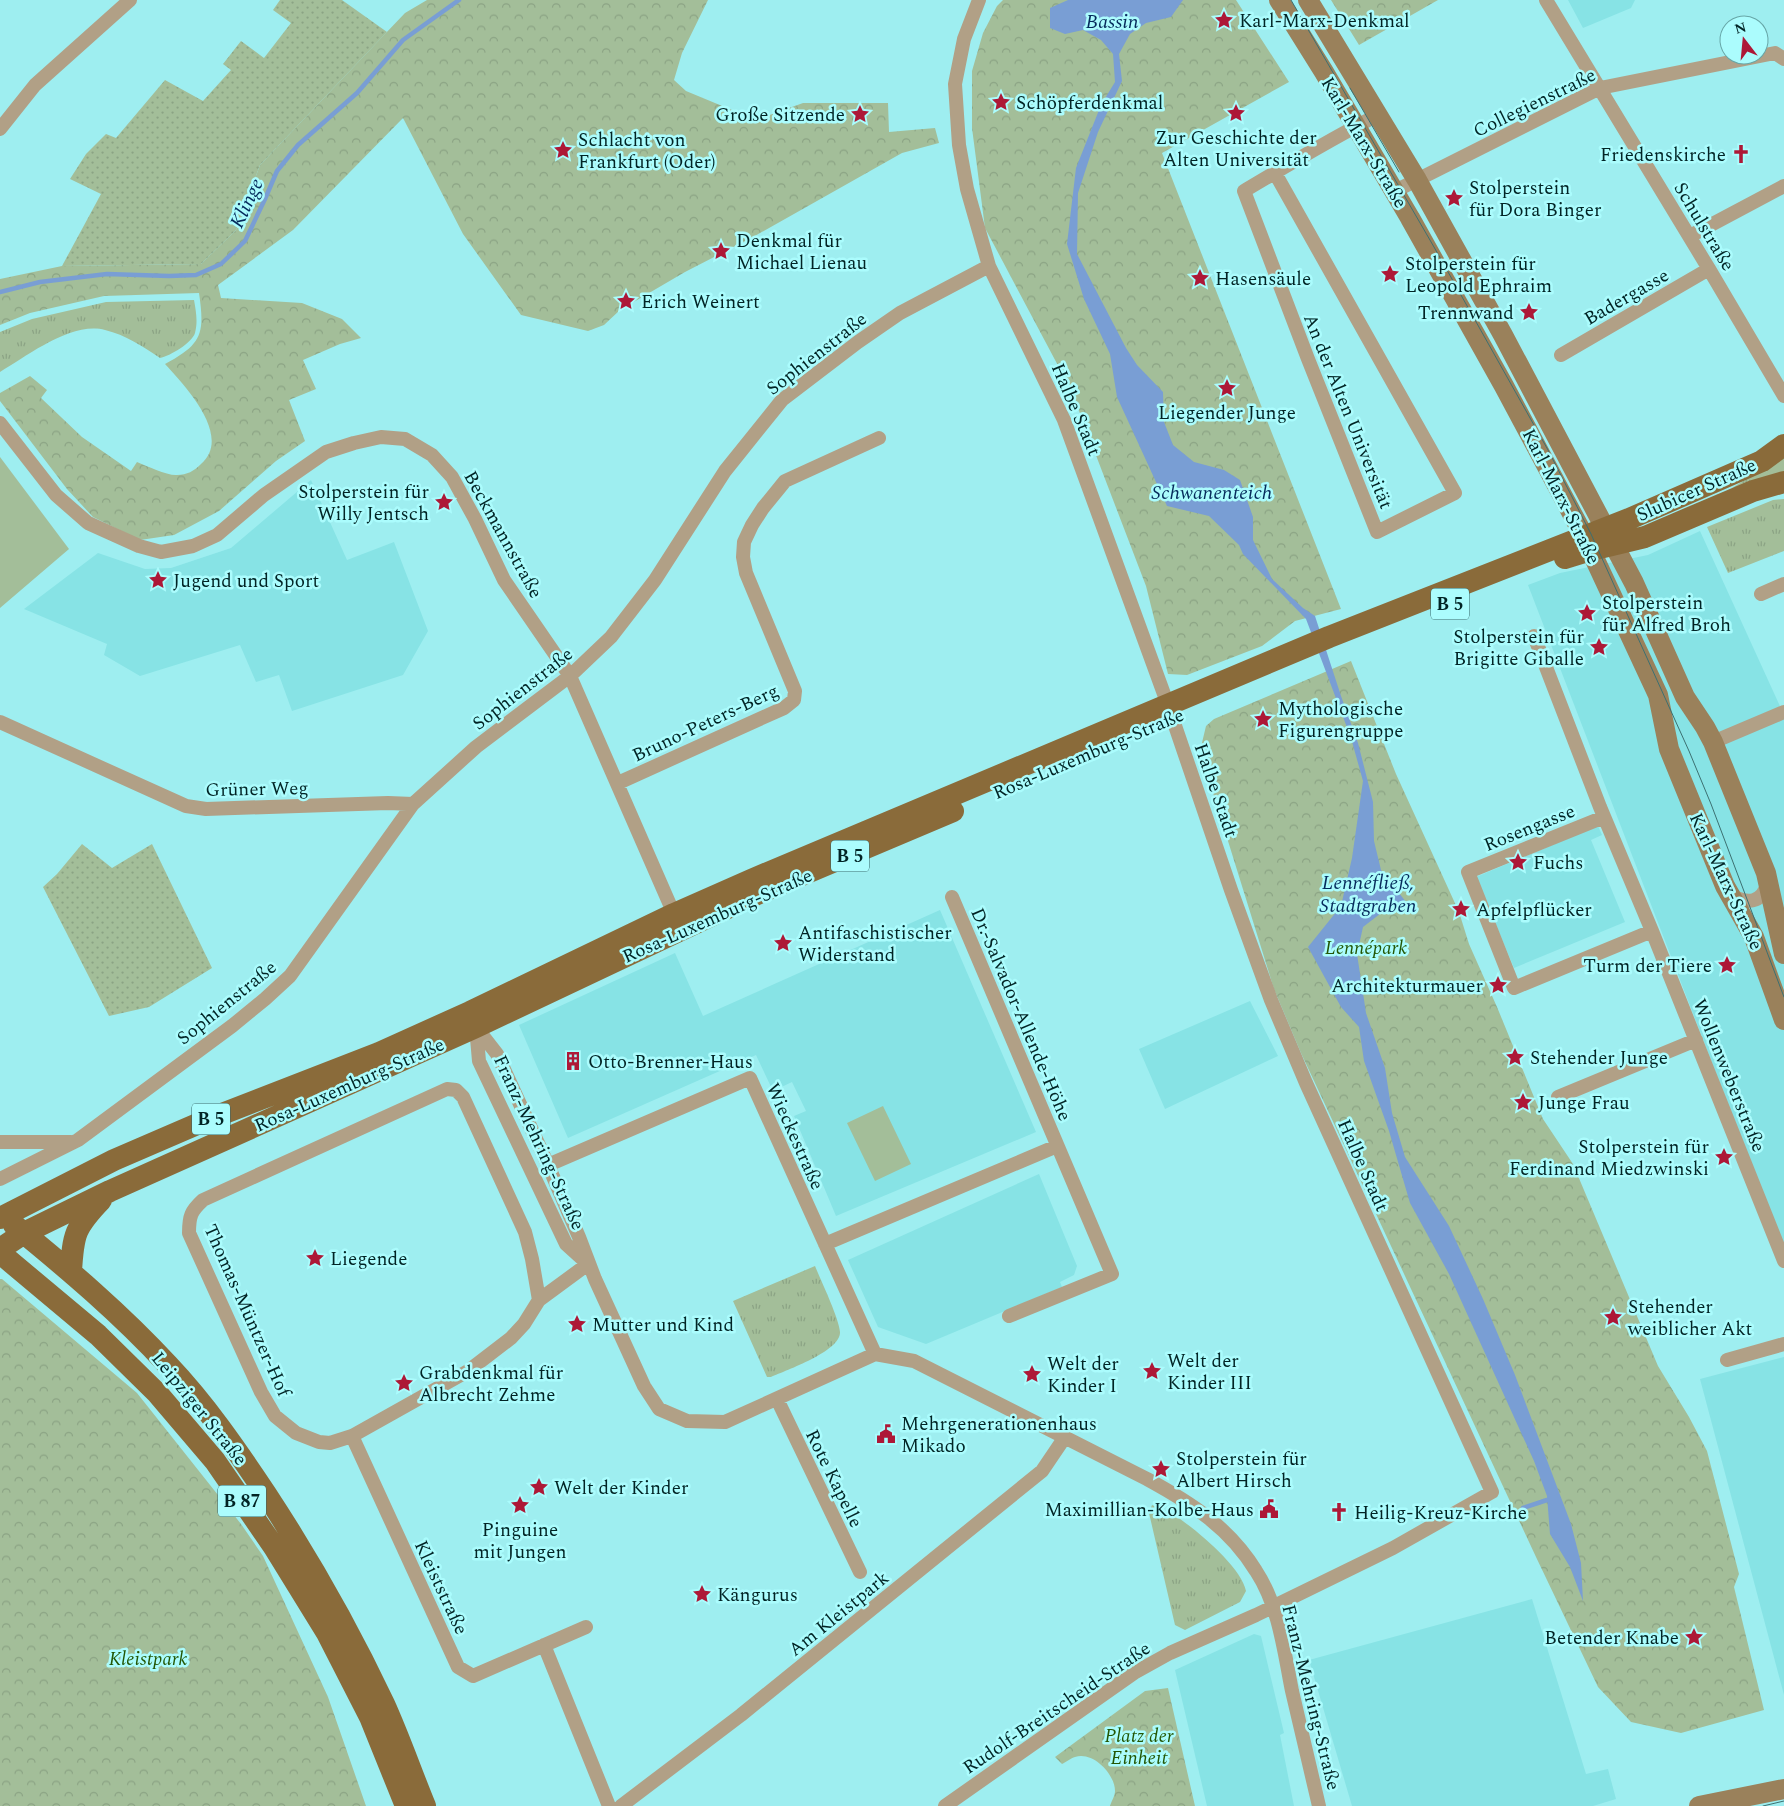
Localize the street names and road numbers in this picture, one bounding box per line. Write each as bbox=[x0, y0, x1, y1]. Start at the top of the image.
street label: Collegienstraße bbox=[1468, 61, 1601, 146]
street label: Karl-Marx-Straße bbox=[1313, 71, 1414, 214]
street label: Schulstraße bbox=[1666, 177, 1742, 277]
street label: Badergasse bbox=[1579, 261, 1675, 333]
street label: Sophienstraße bbox=[760, 305, 874, 403]
street label: An der Alten Universität bbox=[1295, 310, 1400, 514]
street label: Halbe Stadt bbox=[1043, 359, 1108, 461]
street label: Karl-Marx-Straße bbox=[1514, 424, 1607, 570]
street label: Slubicer Straße bbox=[1632, 451, 1761, 530]
street label: Beckmannstraße bbox=[456, 466, 550, 604]
road number: B 5 bbox=[1431, 588, 1469, 620]
street label: Sophienstraße bbox=[466, 640, 580, 738]
street label: Bruno-Peters-Berg bbox=[628, 677, 784, 770]
street label: Rosa-Luxemburg-Straße bbox=[988, 701, 1189, 808]
street label: Halbe Stadt bbox=[1186, 739, 1245, 842]
street label: Grüner Weg bbox=[205, 774, 309, 805]
street label: Rosengasse bbox=[1480, 797, 1580, 860]
street label: Karl-Marx-Straße bbox=[1681, 808, 1770, 955]
road number: B 5 bbox=[831, 840, 869, 871]
street label: Rosa-Luxemburg-Straße bbox=[618, 861, 817, 971]
street label: Dr.-Salvador-Allende-Höhe bbox=[963, 904, 1079, 1126]
street label: Sophienstraße bbox=[171, 954, 283, 1053]
street label: Wollenweberstraße bbox=[1685, 994, 1773, 1157]
street label: Rosa-Luxemburg-Straße bbox=[250, 1030, 449, 1140]
street label: Franz-Mehring-Straße bbox=[485, 1050, 592, 1235]
street label: Wieckestraße bbox=[758, 1078, 831, 1195]
road number: B 5 bbox=[192, 1104, 230, 1134]
street label: Halbe Stadt bbox=[1329, 1115, 1396, 1217]
street label: Thomas-Müntzer-Hof bbox=[195, 1220, 298, 1403]
street label: Leipziger Straße bbox=[144, 1346, 254, 1472]
street label: Rote Kapelle bbox=[797, 1424, 870, 1533]
road number: B 87 bbox=[218, 1485, 266, 1516]
street label: Kleiststraße bbox=[406, 1536, 475, 1640]
street label: Am Kleistpark bbox=[782, 1564, 896, 1664]
street label: Franz-Mehring-Straße bbox=[1273, 1601, 1348, 1793]
street label: Rudolf-Breitscheid-Straße bbox=[957, 1634, 1157, 1782]

